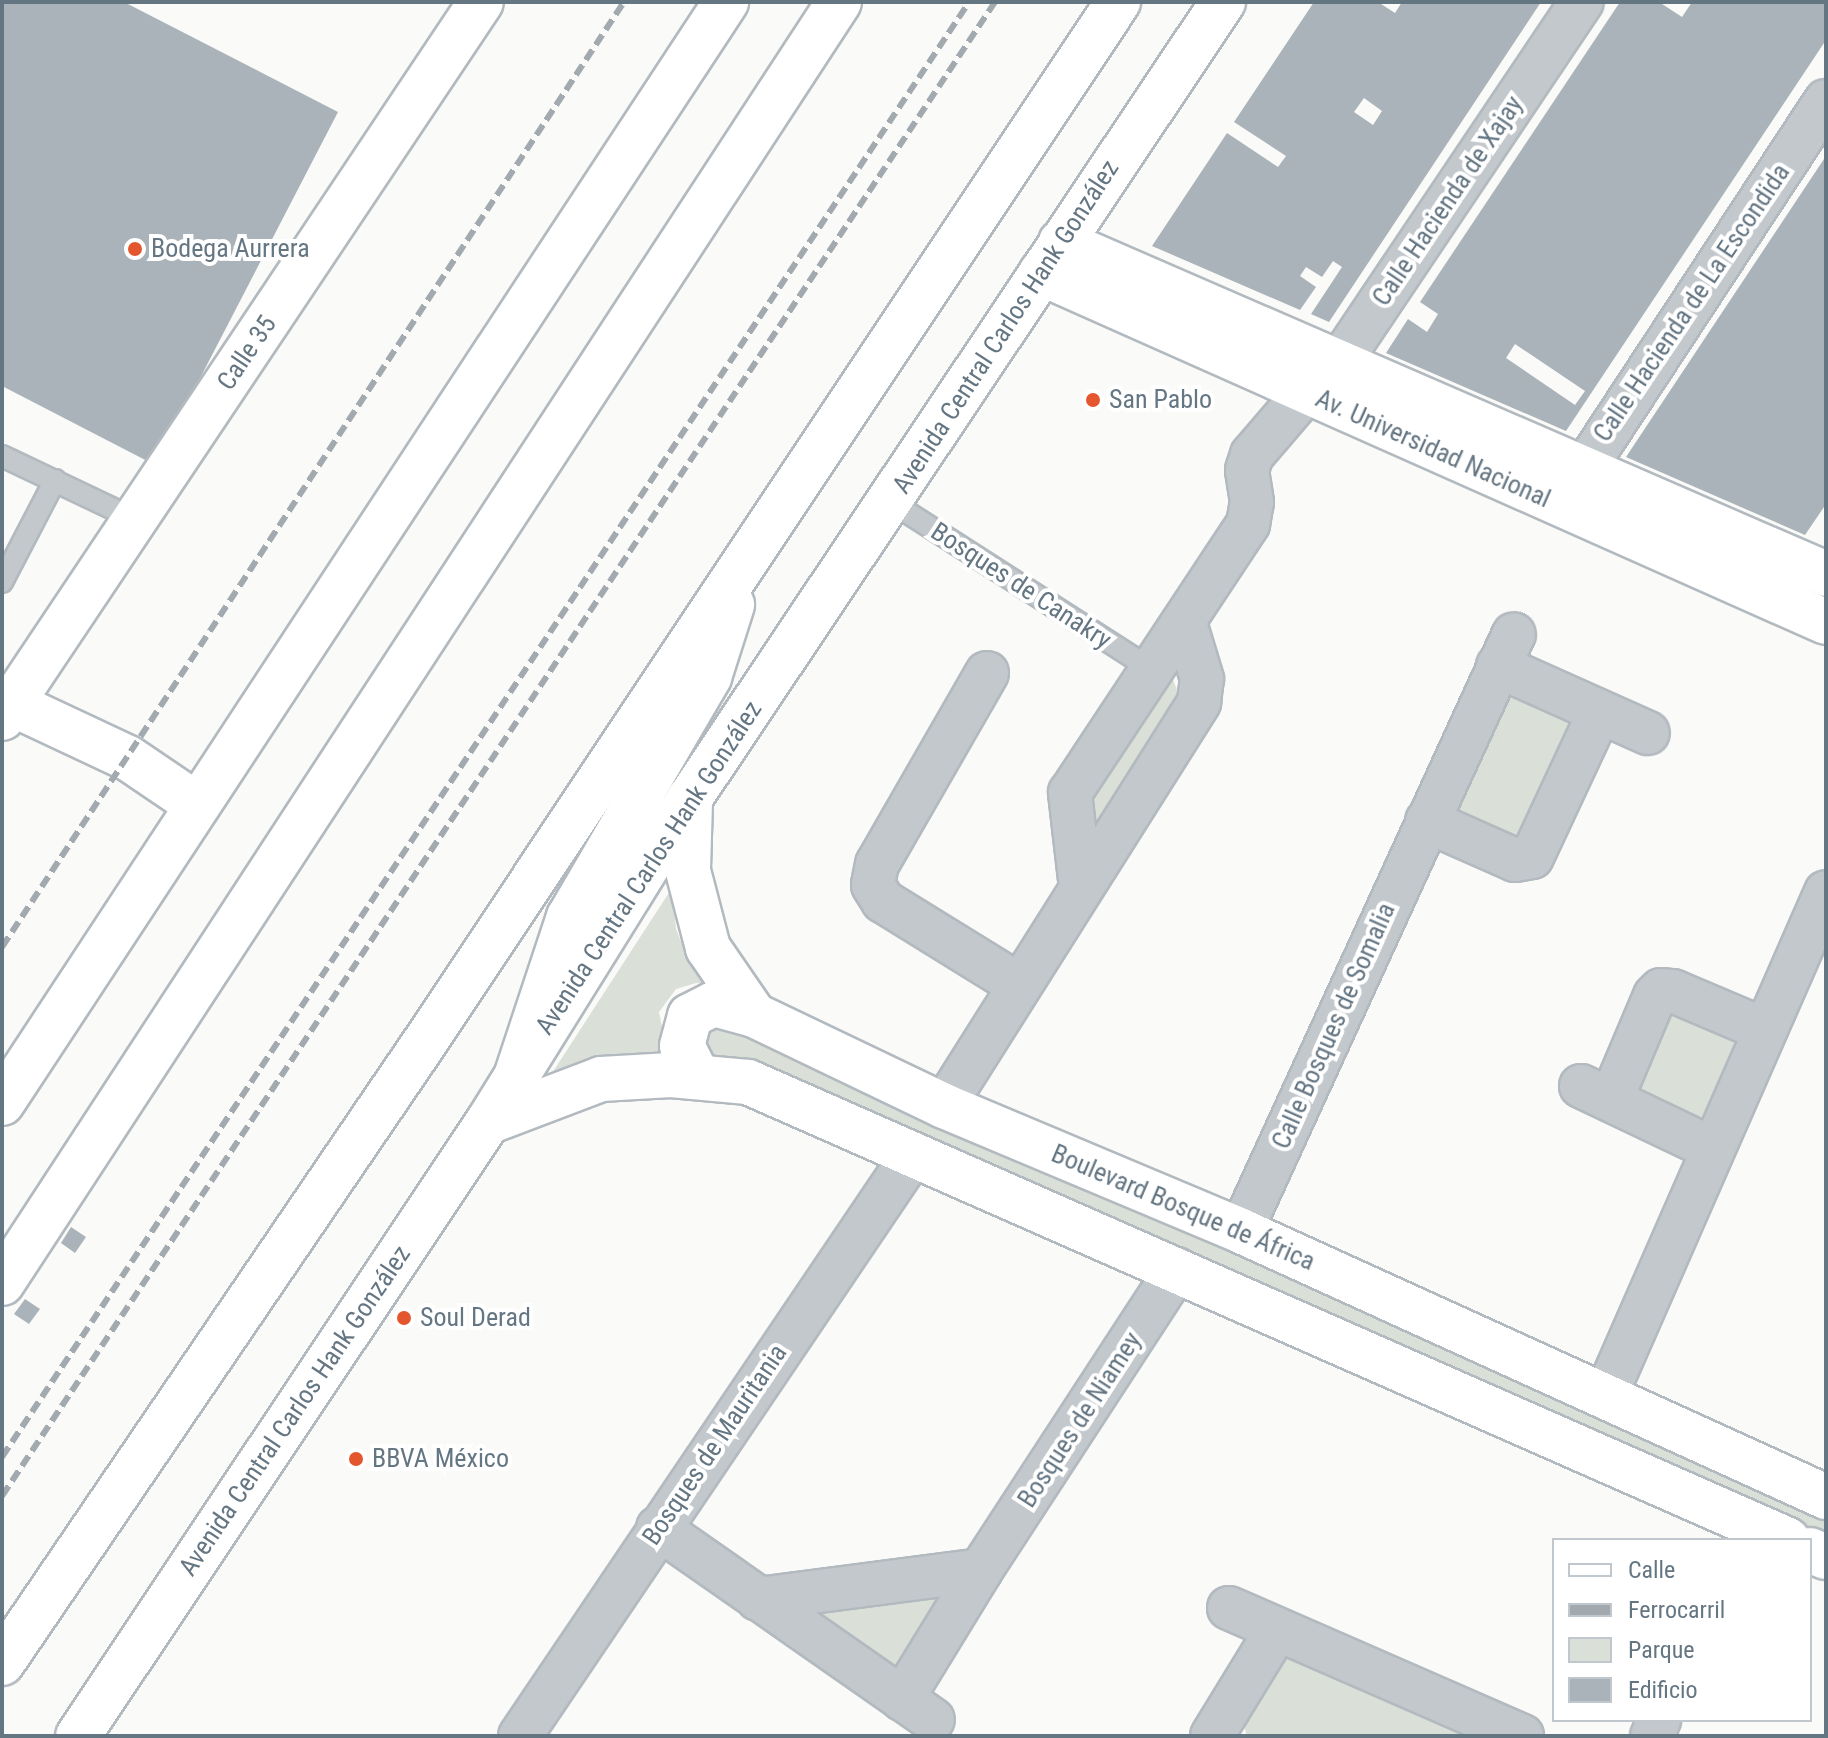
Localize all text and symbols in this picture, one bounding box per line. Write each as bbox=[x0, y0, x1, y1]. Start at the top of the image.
street label: Calle Hacienda de Xajay bbox=[1366, 90, 1530, 312]
street label: Avenida Central Carlos Hank González bbox=[886, 154, 1126, 500]
street label: Calle Hacienda de La Escondida bbox=[1587, 158, 1797, 448]
place label: Bodega Aurrera bbox=[151, 233, 310, 265]
marker: Bodega Aurrera bbox=[126, 240, 144, 258]
street label: Calle 35 bbox=[211, 310, 283, 396]
street label: Av. Universidad Nacional bbox=[1311, 383, 1555, 515]
place label: San Pablo bbox=[1109, 384, 1212, 416]
marker: San Pablo bbox=[1084, 391, 1102, 409]
street label: Bosques de Canakry bbox=[925, 516, 1117, 656]
street label: Avenida Central Carlos Hank González bbox=[529, 695, 769, 1041]
street label: Calle Bosques de Somalia bbox=[1266, 898, 1402, 1154]
street label: Boulevard Bosque de África bbox=[1047, 1138, 1319, 1278]
street label: Avenida Central Carlos Hank González bbox=[173, 1240, 417, 1582]
place label: Soul Derad bbox=[420, 1302, 531, 1334]
marker: Soul Derad bbox=[395, 1309, 413, 1327]
street label: Bosques de Niamey bbox=[1012, 1327, 1148, 1513]
street label: Bosques de Mauritania bbox=[636, 1339, 794, 1551]
place label: BBVA México bbox=[372, 1443, 509, 1475]
marker: BBVA México bbox=[347, 1450, 365, 1468]
legend bbox=[1552, 1538, 1812, 1722]
text: Calle bbox=[1628, 1556, 1675, 1584]
text: Ferrocarril bbox=[1628, 1596, 1725, 1624]
text: Parque bbox=[1628, 1636, 1695, 1664]
text: Edificio bbox=[1628, 1676, 1698, 1704]

